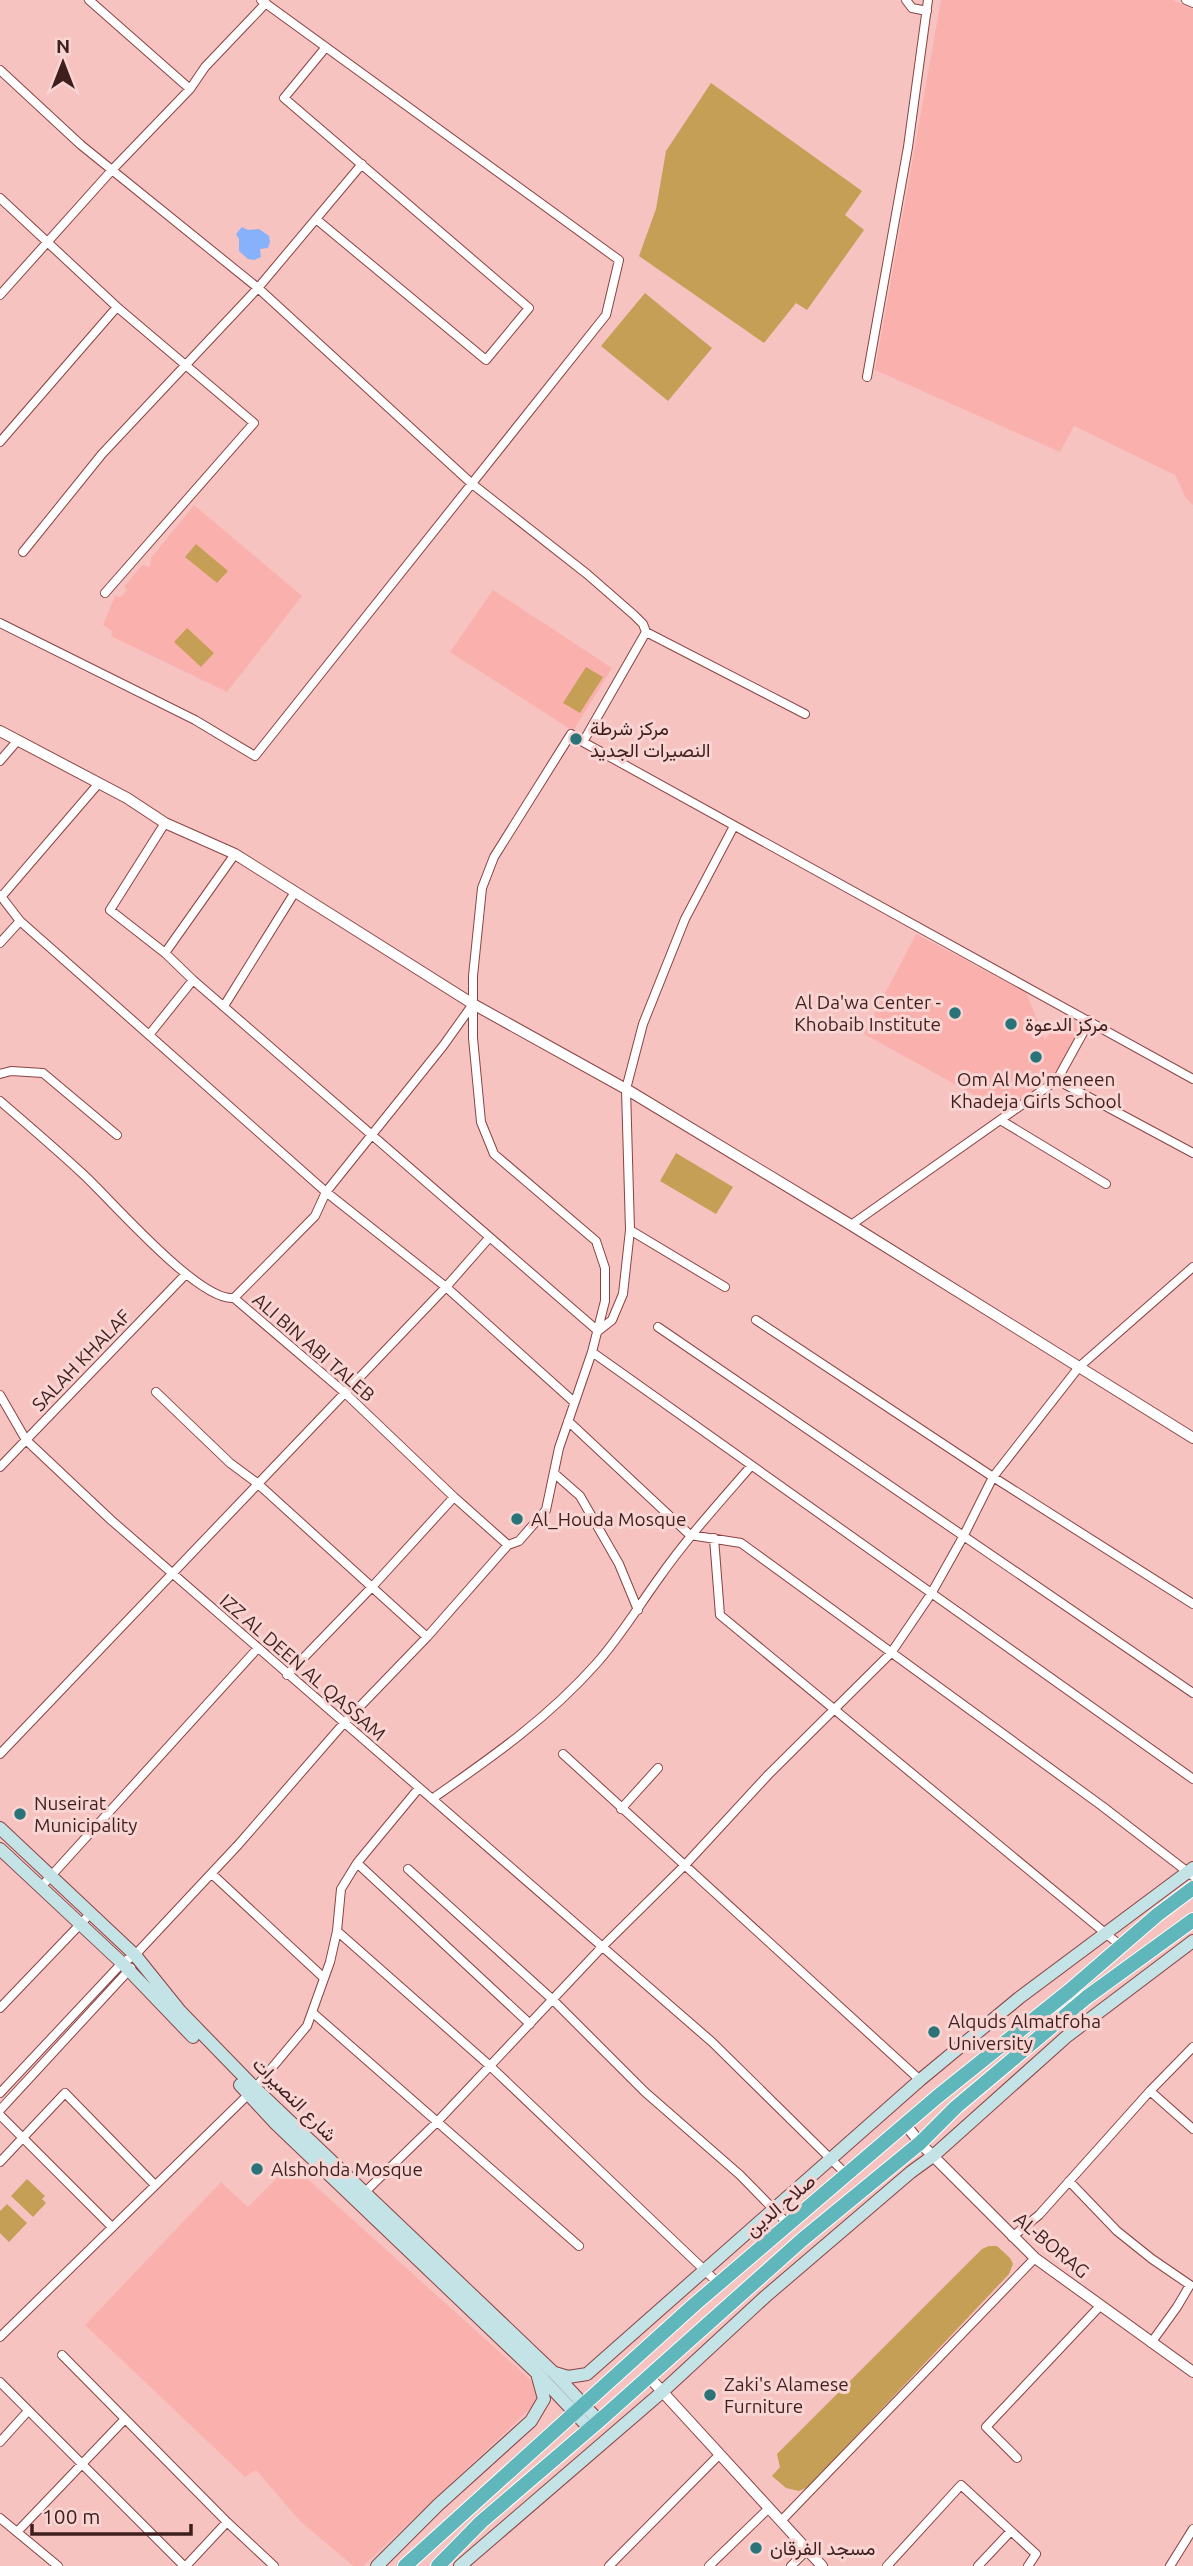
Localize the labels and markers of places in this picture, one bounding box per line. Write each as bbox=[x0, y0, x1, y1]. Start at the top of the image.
place label: مركز شرطة النصيرات الجديد bbox=[590, 717, 711, 762]
marker: مركز شرطة النصيرات الجديد bbox=[568, 731, 584, 747]
place label: Al Da'wa Center - Khobaib Institute bbox=[794, 991, 941, 1035]
marker: Al Da'wa Center - Khobaib Institute bbox=[947, 1005, 963, 1021]
place label: مركز الدعوة bbox=[1025, 1013, 1108, 1036]
marker: مركز الدعوة bbox=[1003, 1016, 1019, 1032]
marker: Om Al Mo'meneen Khadeja Girls School bbox=[1028, 1049, 1044, 1065]
place label: Om Al Mo'meneen Khadeja Girls School bbox=[950, 1068, 1122, 1112]
place label: Al_Houda Mosque bbox=[531, 1508, 686, 1530]
marker: Al_Houda Mosque bbox=[509, 1511, 525, 1527]
place label: Nuseirat Municipality bbox=[34, 1792, 137, 1836]
marker: Nuseirat Municipality bbox=[12, 1806, 28, 1822]
place label: Alquds Almatfoha University bbox=[948, 2010, 1101, 2054]
marker: Alquds Almatfoha University bbox=[926, 2024, 942, 2040]
place label: Alshohda Mosque bbox=[271, 2158, 423, 2180]
marker: Alshohda Mosque bbox=[249, 2161, 265, 2177]
place label: Zaki's Alamese Furniture bbox=[724, 2373, 849, 2417]
marker: Zaki's Alamese Furniture bbox=[702, 2387, 718, 2403]
place label: مسجد الفرقان bbox=[770, 2537, 875, 2560]
marker: مسجد الفرقان bbox=[748, 2540, 764, 2556]

